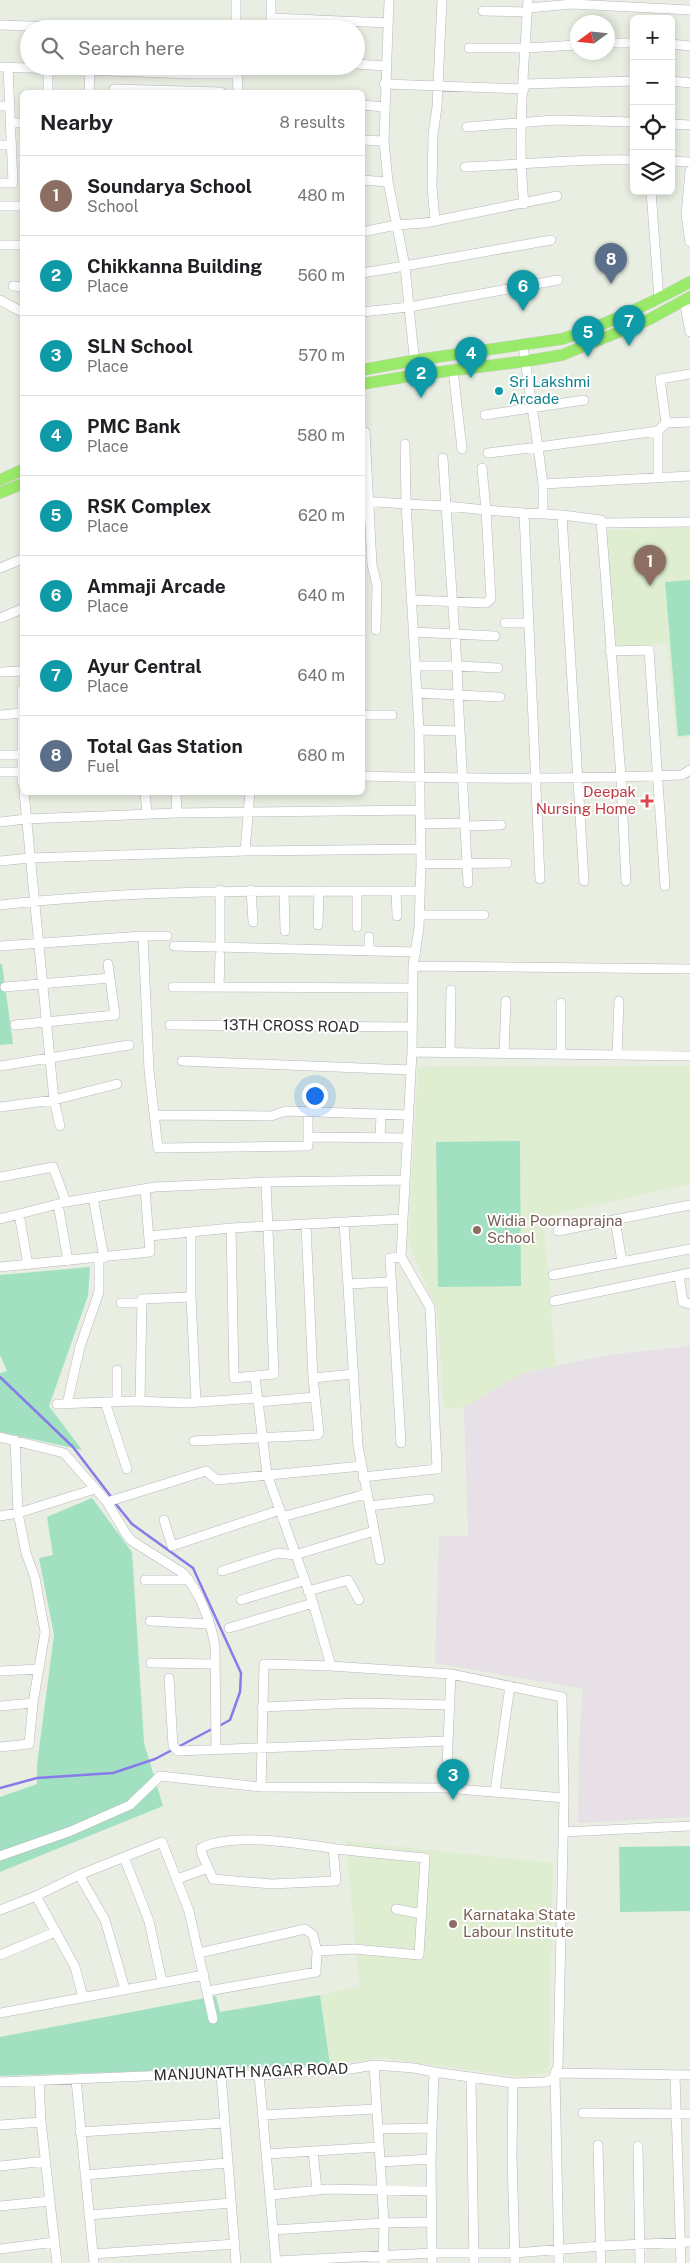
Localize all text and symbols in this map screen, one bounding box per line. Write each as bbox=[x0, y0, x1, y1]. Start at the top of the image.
north arrow bbox=[570, 15, 615, 60]
map controls bbox=[630, 15, 675, 195]
button: + bbox=[630, 15, 675, 60]
search box bbox=[20, 20, 365, 75]
icon: search bbox=[38, 34, 66, 62]
text: Search here bbox=[78, 37, 185, 59]
button: − bbox=[630, 60, 675, 105]
button: locate bbox=[630, 105, 675, 150]
text: Nearby bbox=[40, 110, 113, 135]
text: 8 results bbox=[280, 113, 345, 132]
button: layers bbox=[630, 150, 675, 195]
text: Soundarya School bbox=[87, 175, 252, 197]
text: 1 bbox=[53, 186, 59, 205]
text: 480 m bbox=[297, 186, 345, 205]
text: School bbox=[87, 197, 138, 216]
pin: 8 bbox=[595, 243, 627, 284]
text: Chikkanna Building bbox=[87, 255, 262, 277]
text: 2 bbox=[51, 266, 61, 285]
text: 560 m bbox=[297, 266, 345, 285]
pin: 6 bbox=[507, 270, 539, 311]
text: Place bbox=[87, 277, 129, 296]
pin: 7 bbox=[613, 305, 645, 346]
pin: 5 bbox=[572, 316, 604, 357]
text: SLN School bbox=[87, 335, 193, 357]
pin: 4 bbox=[455, 337, 487, 378]
text: 3 bbox=[51, 346, 61, 365]
text: 570 m bbox=[298, 346, 345, 365]
text: Place bbox=[87, 357, 129, 376]
pin: 2 bbox=[405, 357, 437, 398]
place label: Sri Lakshmi Arcade bbox=[509, 373, 590, 407]
marker: Sri Lakshmi Arcade bbox=[493, 385, 505, 397]
text: PMC Bank bbox=[87, 415, 181, 437]
text: 4 bbox=[51, 426, 61, 445]
text: 580 m bbox=[297, 426, 345, 445]
text: Place bbox=[87, 437, 129, 456]
text: RSK Complex bbox=[87, 495, 211, 517]
text: 5 bbox=[51, 506, 61, 525]
text: 620 m bbox=[298, 506, 345, 525]
text: Place bbox=[87, 517, 129, 536]
pin: 1 bbox=[634, 545, 666, 586]
text: Ammaji Arcade bbox=[87, 575, 226, 597]
text: 6 bbox=[51, 586, 61, 605]
text: 640 m bbox=[297, 586, 345, 605]
text: Place bbox=[87, 597, 129, 616]
text: Ayur Central bbox=[87, 655, 202, 677]
text: 7 bbox=[51, 666, 61, 685]
text: 640 m bbox=[297, 666, 345, 685]
text: Place bbox=[87, 677, 129, 696]
text: Total Gas Station bbox=[87, 735, 243, 757]
text: 8 bbox=[51, 746, 61, 765]
text: 680 m bbox=[297, 746, 345, 765]
text: Fuel bbox=[87, 757, 120, 776]
place label: Deepak Nursing Home bbox=[536, 783, 636, 817]
marker: Deepak Nursing Home bbox=[640, 794, 654, 808]
street label: 13TH CROSS ROAD bbox=[223, 1016, 359, 1035]
your location bbox=[302, 1083, 328, 1109]
place label: Widia Poornaprajna School bbox=[487, 1212, 623, 1246]
marker: Widia Poornaprajna School bbox=[471, 1224, 483, 1236]
pin: 3 bbox=[437, 1759, 469, 1800]
place label: Karnataka State Labour Institute bbox=[463, 1906, 576, 1940]
marker: Karnataka State Labour Institute bbox=[447, 1918, 459, 1930]
street label: MANJUNATH NAGAR ROAD bbox=[153, 2060, 349, 2083]

